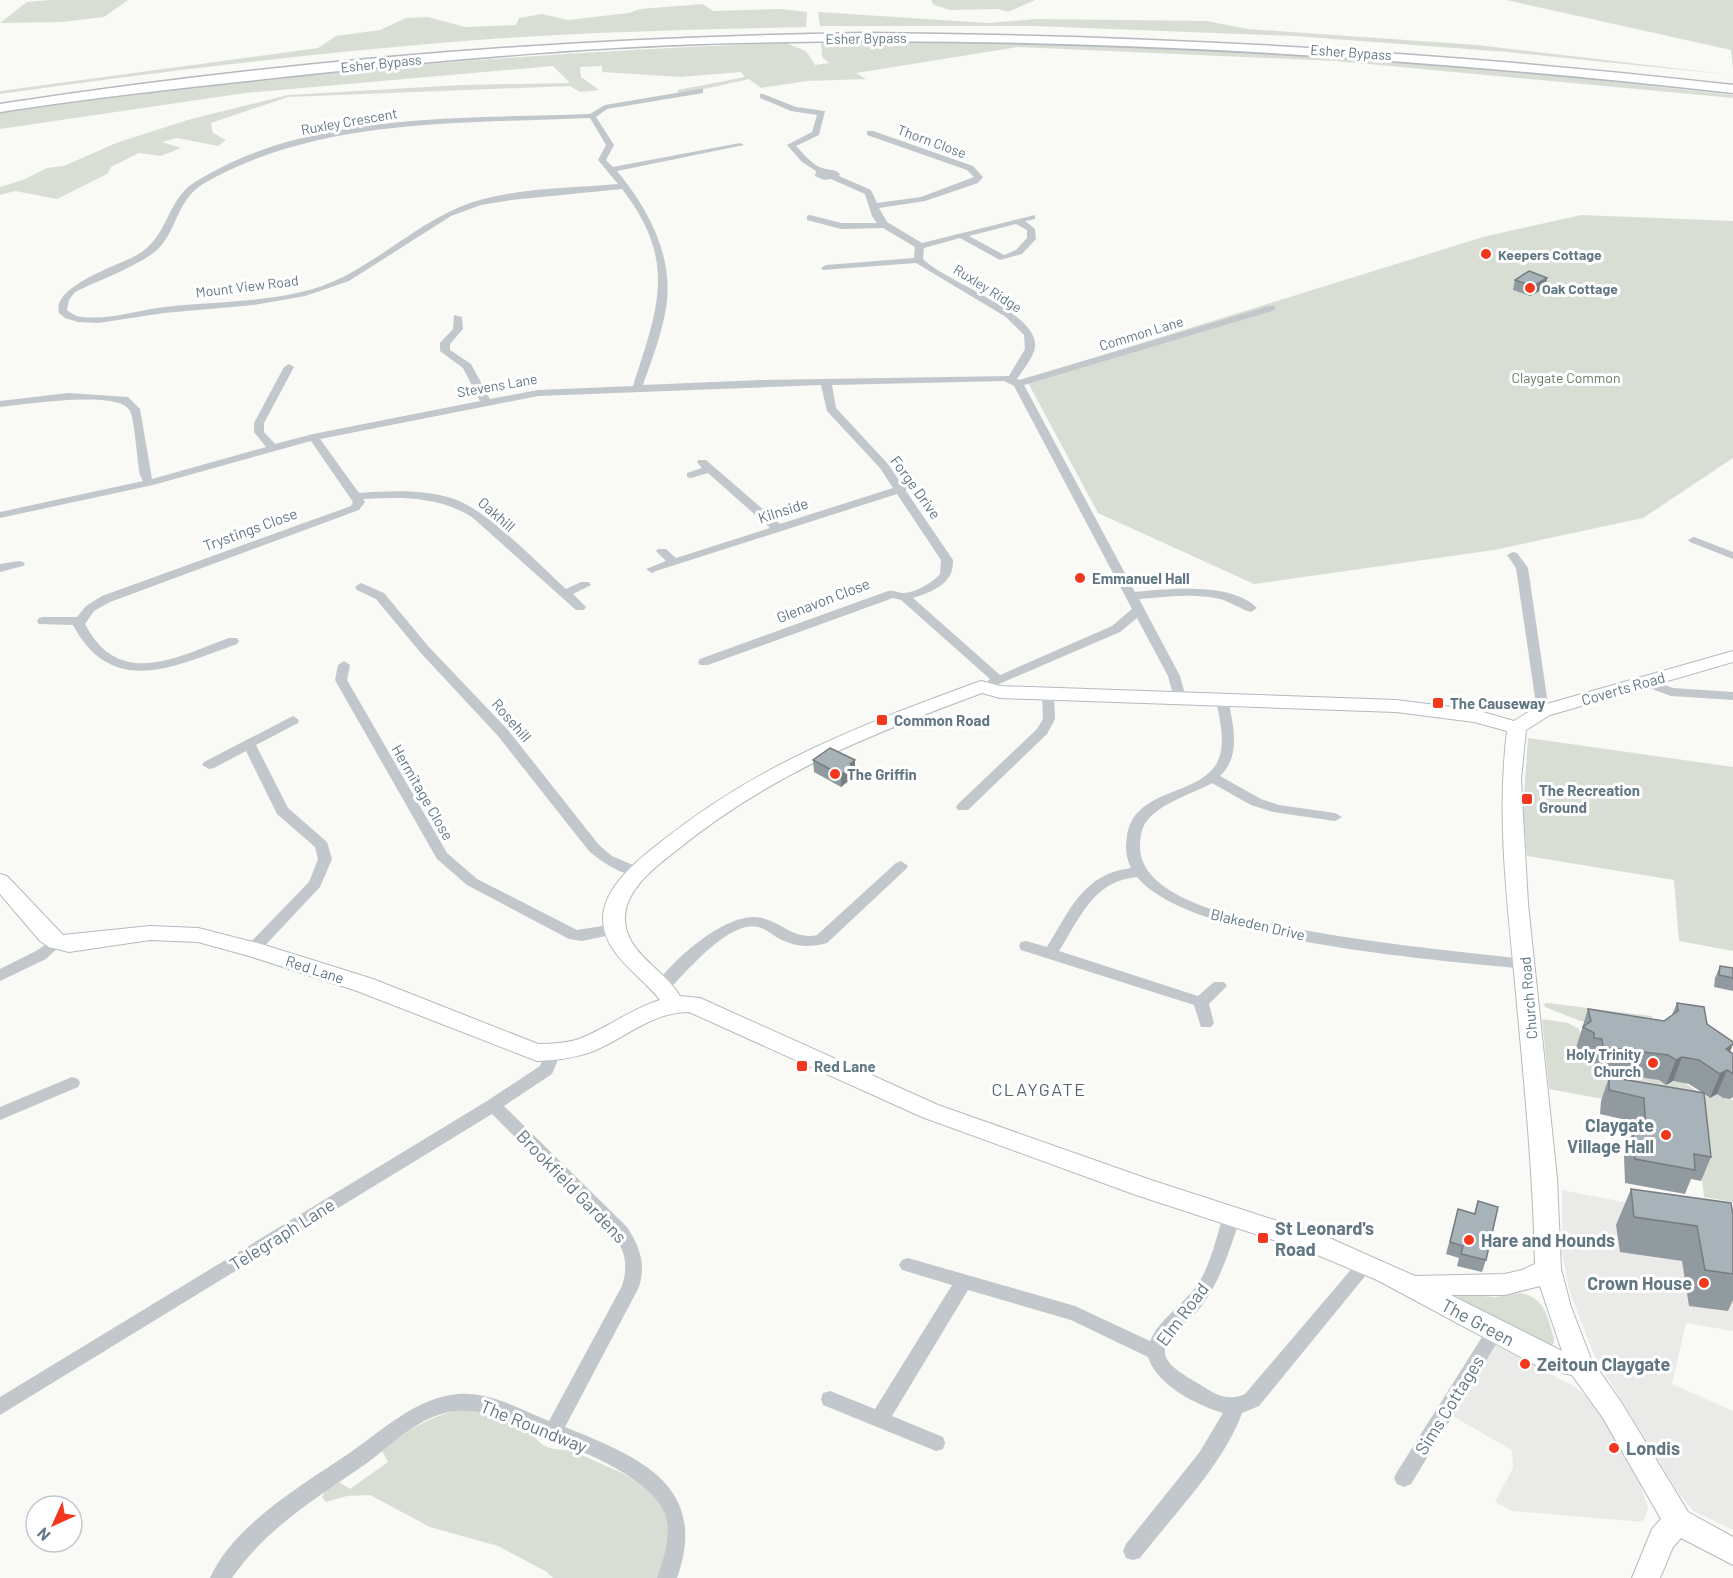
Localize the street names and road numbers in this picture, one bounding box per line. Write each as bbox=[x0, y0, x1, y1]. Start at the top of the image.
street label: Esher Bypass bbox=[825, 29, 907, 47]
street label: Esher Bypass bbox=[1310, 41, 1392, 63]
street label: Esher Bypass bbox=[340, 50, 423, 76]
street label: Ruxley Crescent bbox=[300, 104, 398, 138]
street label: Thorn Close bbox=[895, 121, 969, 161]
street label: Ruxley Ridge bbox=[951, 260, 1025, 316]
street label: Mount View Road bbox=[195, 271, 299, 301]
street label: Common Lane bbox=[1097, 312, 1185, 354]
street label: Stevens Lane bbox=[455, 370, 539, 400]
street label: Forge Drive bbox=[887, 452, 945, 522]
street label: Oakhill bbox=[475, 493, 519, 535]
street label: Kilnside bbox=[756, 493, 810, 527]
street label: Trystings Close bbox=[201, 504, 299, 554]
street label: Glenavon Close bbox=[774, 574, 872, 626]
street label: Coverts Road bbox=[1579, 667, 1667, 709]
street label: Rosehill bbox=[488, 695, 536, 745]
street label: Hermitage Close bbox=[388, 741, 458, 843]
street label: Blakeden Drive bbox=[1209, 904, 1307, 944]
street label: Red Lane bbox=[283, 951, 347, 987]
street label: Church Road bbox=[1515, 956, 1541, 1040]
street label: Brookfield Gardens bbox=[512, 1125, 632, 1247]
street label: Telegraph Lane bbox=[226, 1193, 338, 1275]
street label: Elm Road bbox=[1151, 1278, 1213, 1350]
street label: The Green bbox=[1438, 1294, 1518, 1350]
street label: Sims Cottages bbox=[1410, 1351, 1488, 1459]
street label: The Roundway bbox=[477, 1395, 591, 1457]

